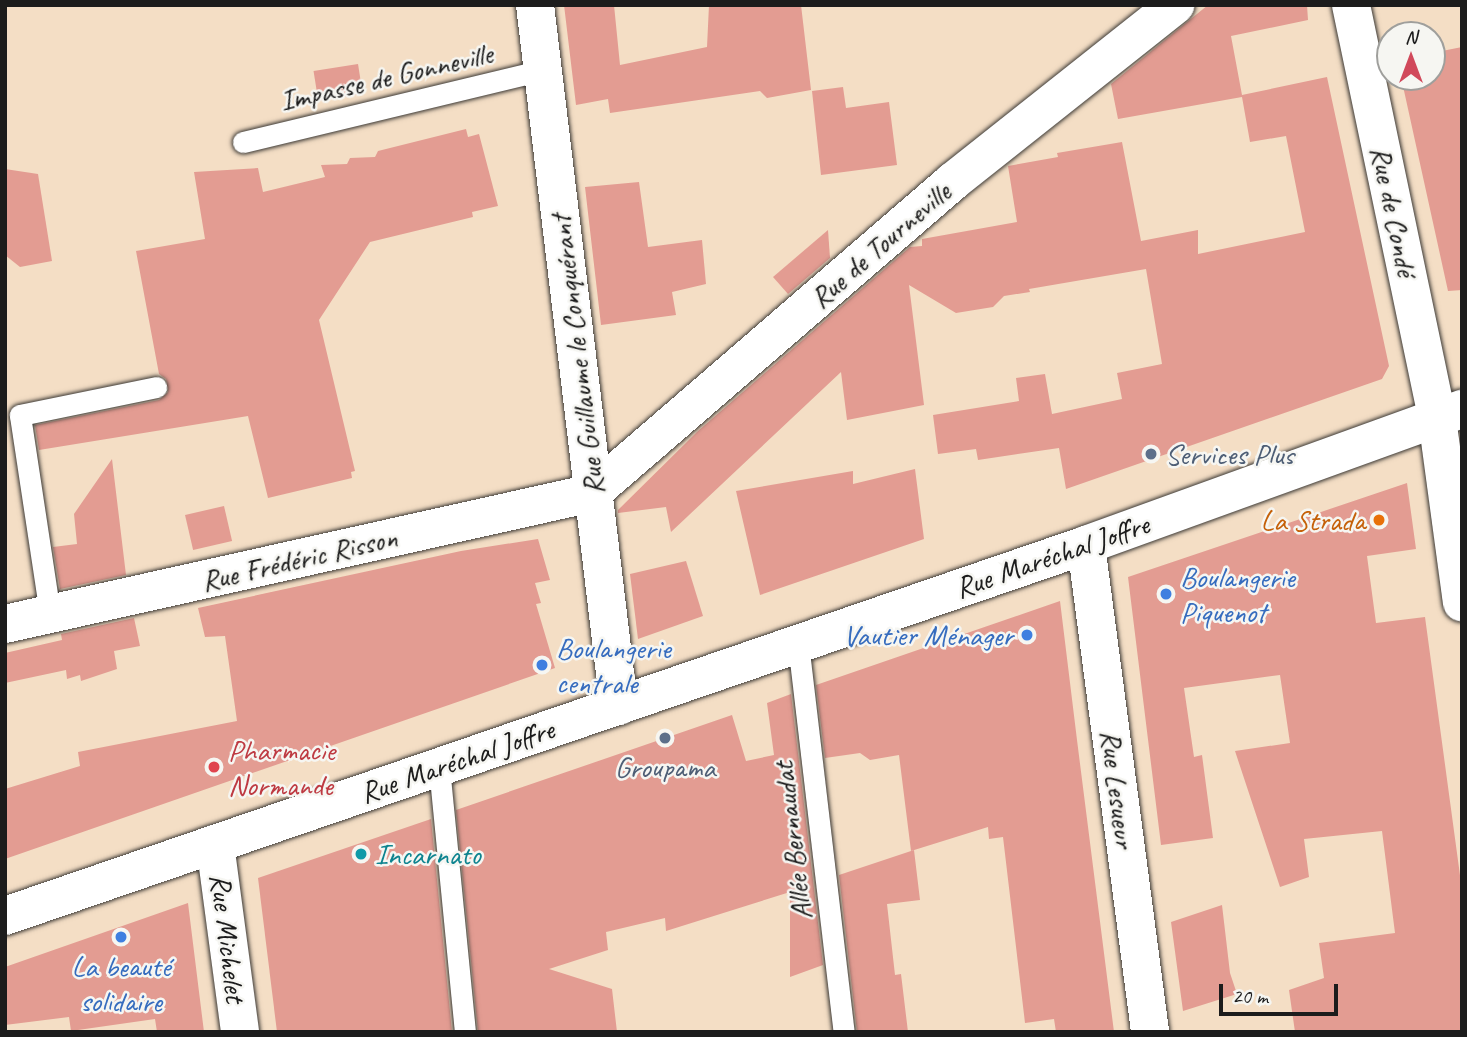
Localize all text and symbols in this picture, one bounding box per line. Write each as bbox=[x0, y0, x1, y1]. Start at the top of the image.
north arrow bbox=[1376, 21, 1446, 91]
text: N bbox=[1405, 25, 1417, 49]
street label: Impasse de Gonneville bbox=[276, 35, 496, 119]
street label: Rue de Condé bbox=[1363, 143, 1425, 279]
street label: Rue de Tourneville bbox=[802, 174, 958, 316]
street label: Rue Guillaume le Conquérant bbox=[542, 213, 612, 497]
place label: Services Plus bbox=[1165, 436, 1294, 472]
marker: Services Plus bbox=[1143, 446, 1159, 462]
place label: La Strada bbox=[1259, 502, 1365, 538]
street label: Rue Maréchal Joffre bbox=[950, 506, 1154, 606]
marker: La Strada bbox=[1371, 512, 1387, 528]
street label: Rue Frédéric Risson bbox=[198, 519, 400, 599]
place label: Boulangerie Piquenot bbox=[1180, 559, 1295, 630]
marker: Boulangerie Piquenot bbox=[1158, 586, 1174, 602]
place label: Vautier Ménager bbox=[843, 617, 1013, 653]
marker: Vautier Ménager bbox=[1019, 627, 1035, 643]
place label: Boulangerie centrale bbox=[556, 630, 671, 700]
marker: Boulangerie centrale bbox=[534, 657, 550, 673]
street label: Rue Maréchal Joffre bbox=[355, 711, 559, 811]
street label: Rue Lesueur bbox=[1093, 728, 1143, 850]
marker: Groupama bbox=[657, 730, 673, 746]
place label: Pharmacie Normande bbox=[228, 732, 335, 802]
place label: Groupama bbox=[615, 749, 715, 785]
marker: Pharmacie Normande bbox=[206, 759, 222, 775]
street label: Allée Bernaudat bbox=[764, 760, 820, 922]
place label: Incarnato bbox=[375, 836, 481, 872]
marker: Incarnato bbox=[353, 846, 369, 862]
street label: Rue Michelet bbox=[202, 871, 254, 1005]
marker: La beauté solidaire bbox=[113, 929, 129, 945]
place label: La beauté solidaire bbox=[72, 948, 170, 1018]
scale bar bbox=[1222, 970, 1341, 1014]
text: 20 m bbox=[1232, 983, 1268, 1009]

